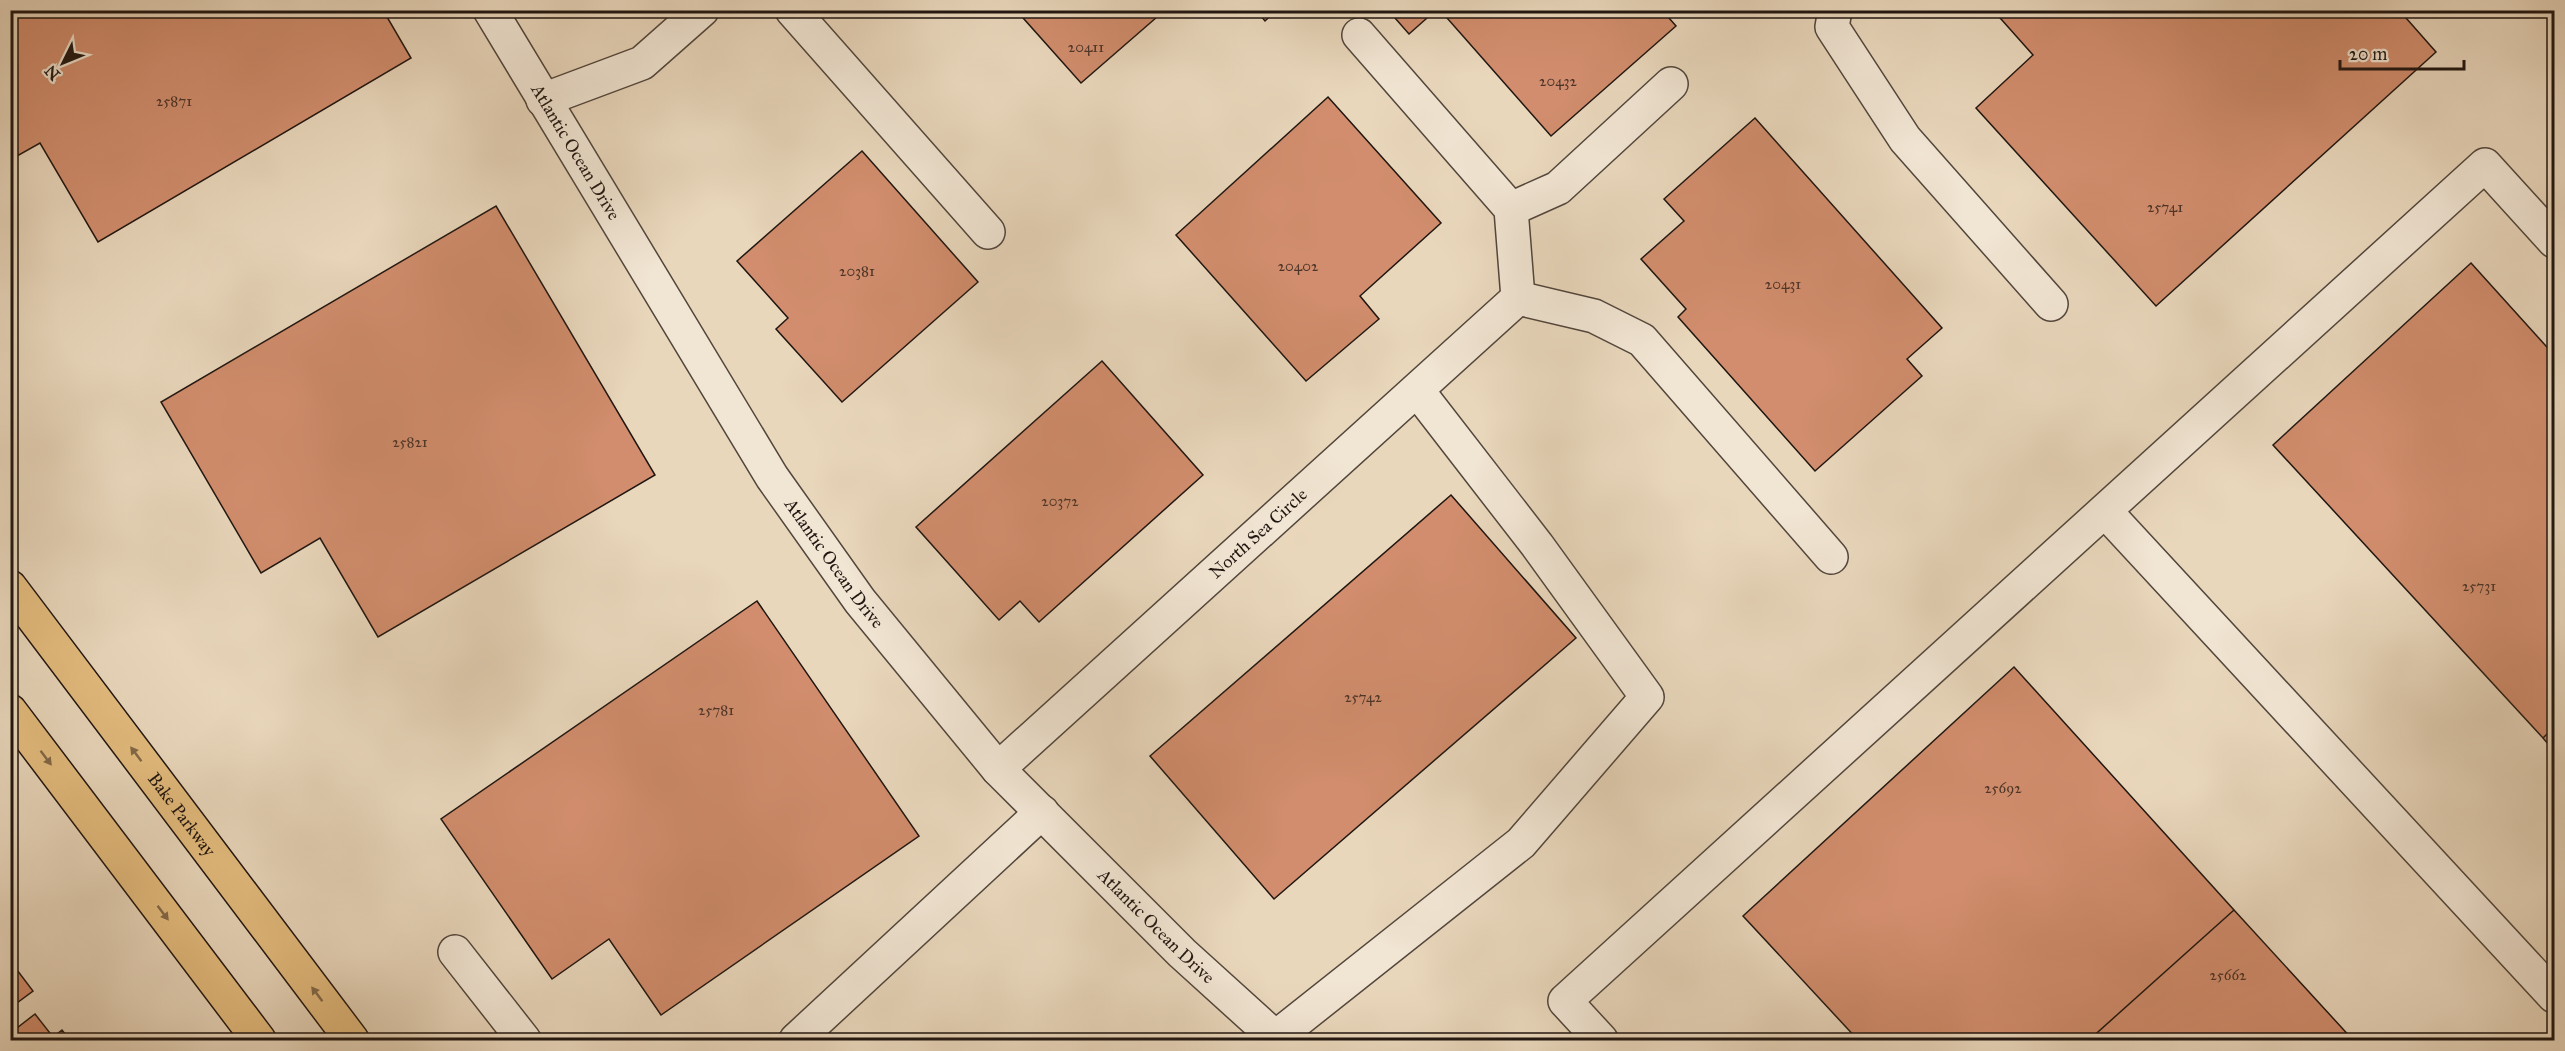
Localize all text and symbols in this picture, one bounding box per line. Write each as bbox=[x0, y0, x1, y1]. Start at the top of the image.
north arrow bbox=[33, 33, 93, 93]
scale bar bbox=[2340, 33, 2464, 71]
house number: 20411 bbox=[1068, 38, 1104, 56]
text: 20 m bbox=[2349, 43, 2387, 65]
text: N bbox=[41, 61, 64, 84]
house number: 20432 bbox=[1539, 72, 1578, 90]
street label: Atlantic Ocean Drive bbox=[526, 79, 625, 224]
house number: 25871 bbox=[156, 92, 192, 110]
house number: 25741 bbox=[2147, 198, 2183, 216]
house number: 20402 bbox=[1278, 257, 1319, 275]
house number: 20381 bbox=[839, 262, 875, 280]
house number: 20431 bbox=[1765, 275, 1801, 293]
house number: 25821 bbox=[392, 433, 428, 451]
street label: North Sea Circle bbox=[1205, 483, 1312, 583]
house number: 20372 bbox=[1041, 492, 1079, 510]
street label: Atlantic Ocean Drive bbox=[779, 493, 889, 633]
house number: 25731 bbox=[2462, 577, 2496, 595]
house number: 25742 bbox=[1344, 688, 1382, 706]
house number: 25781 bbox=[698, 701, 734, 719]
one-way arrow bbox=[131, 747, 143, 762]
one-way arrow bbox=[39, 750, 51, 765]
street label: Bake Parkway bbox=[143, 768, 221, 861]
house number: 25692 bbox=[1984, 779, 2022, 797]
street label: Atlantic Ocean Drive bbox=[1092, 863, 1219, 988]
one-way arrow bbox=[157, 906, 169, 921]
house number: 25662 bbox=[2209, 966, 2247, 984]
one-way arrow bbox=[312, 986, 324, 1001]

